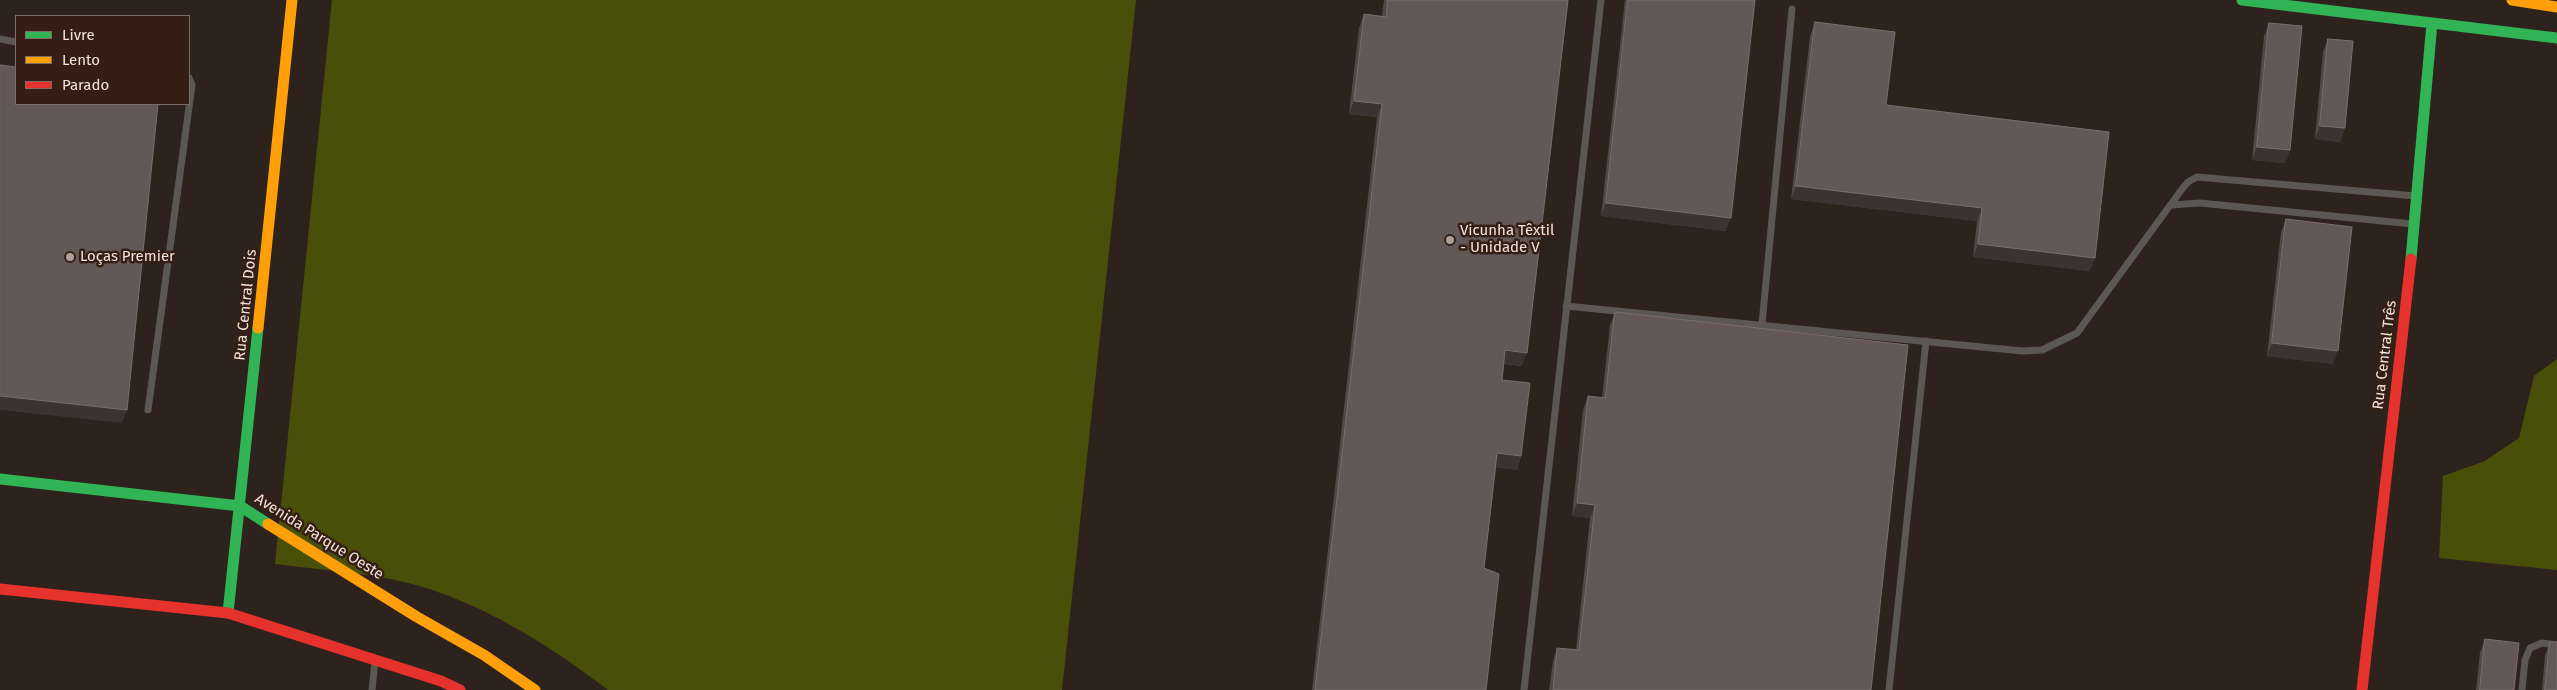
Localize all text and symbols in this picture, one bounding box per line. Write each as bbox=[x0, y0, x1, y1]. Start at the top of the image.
legend bbox=[15, 15, 190, 105]
text: Livre bbox=[62, 26, 95, 44]
text: Lento bbox=[62, 51, 100, 69]
text: Parado bbox=[62, 76, 109, 94]
place label: Vicunha Têxtil - Unidade V bbox=[1460, 222, 1554, 257]
marker: Vicunha Têxtil - Unidade V bbox=[1444, 234, 1456, 246]
place label: Loças Premier bbox=[80, 248, 175, 266]
street label: Rua Central Dois bbox=[231, 249, 261, 361]
marker: Loças Premier bbox=[64, 251, 76, 263]
street label: Rua Central Três bbox=[2369, 299, 2401, 411]
street label: Avenida Parque Oeste bbox=[251, 490, 387, 584]

